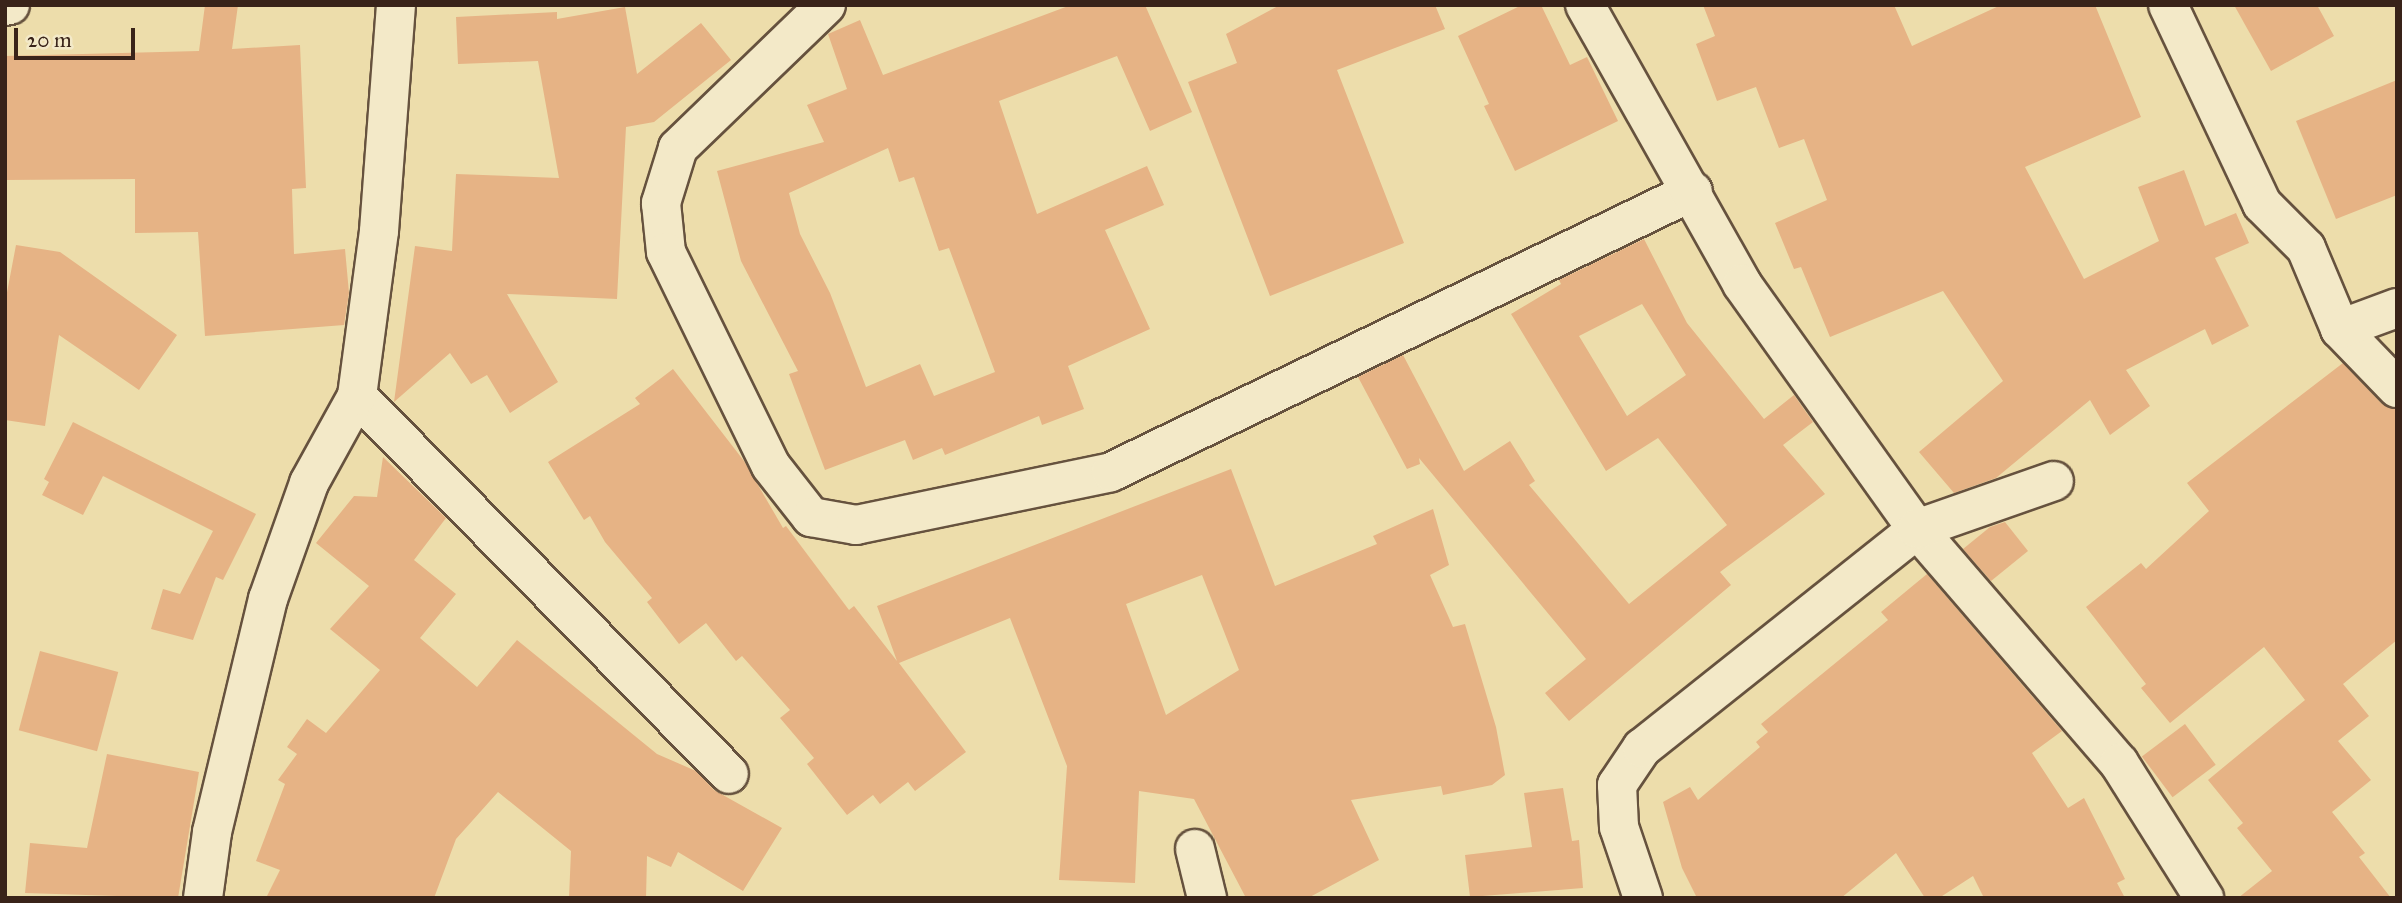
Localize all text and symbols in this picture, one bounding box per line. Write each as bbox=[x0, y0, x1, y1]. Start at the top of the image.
scale bar bbox=[18, 14, 138, 58]
text: 20 m bbox=[27, 27, 72, 53]

